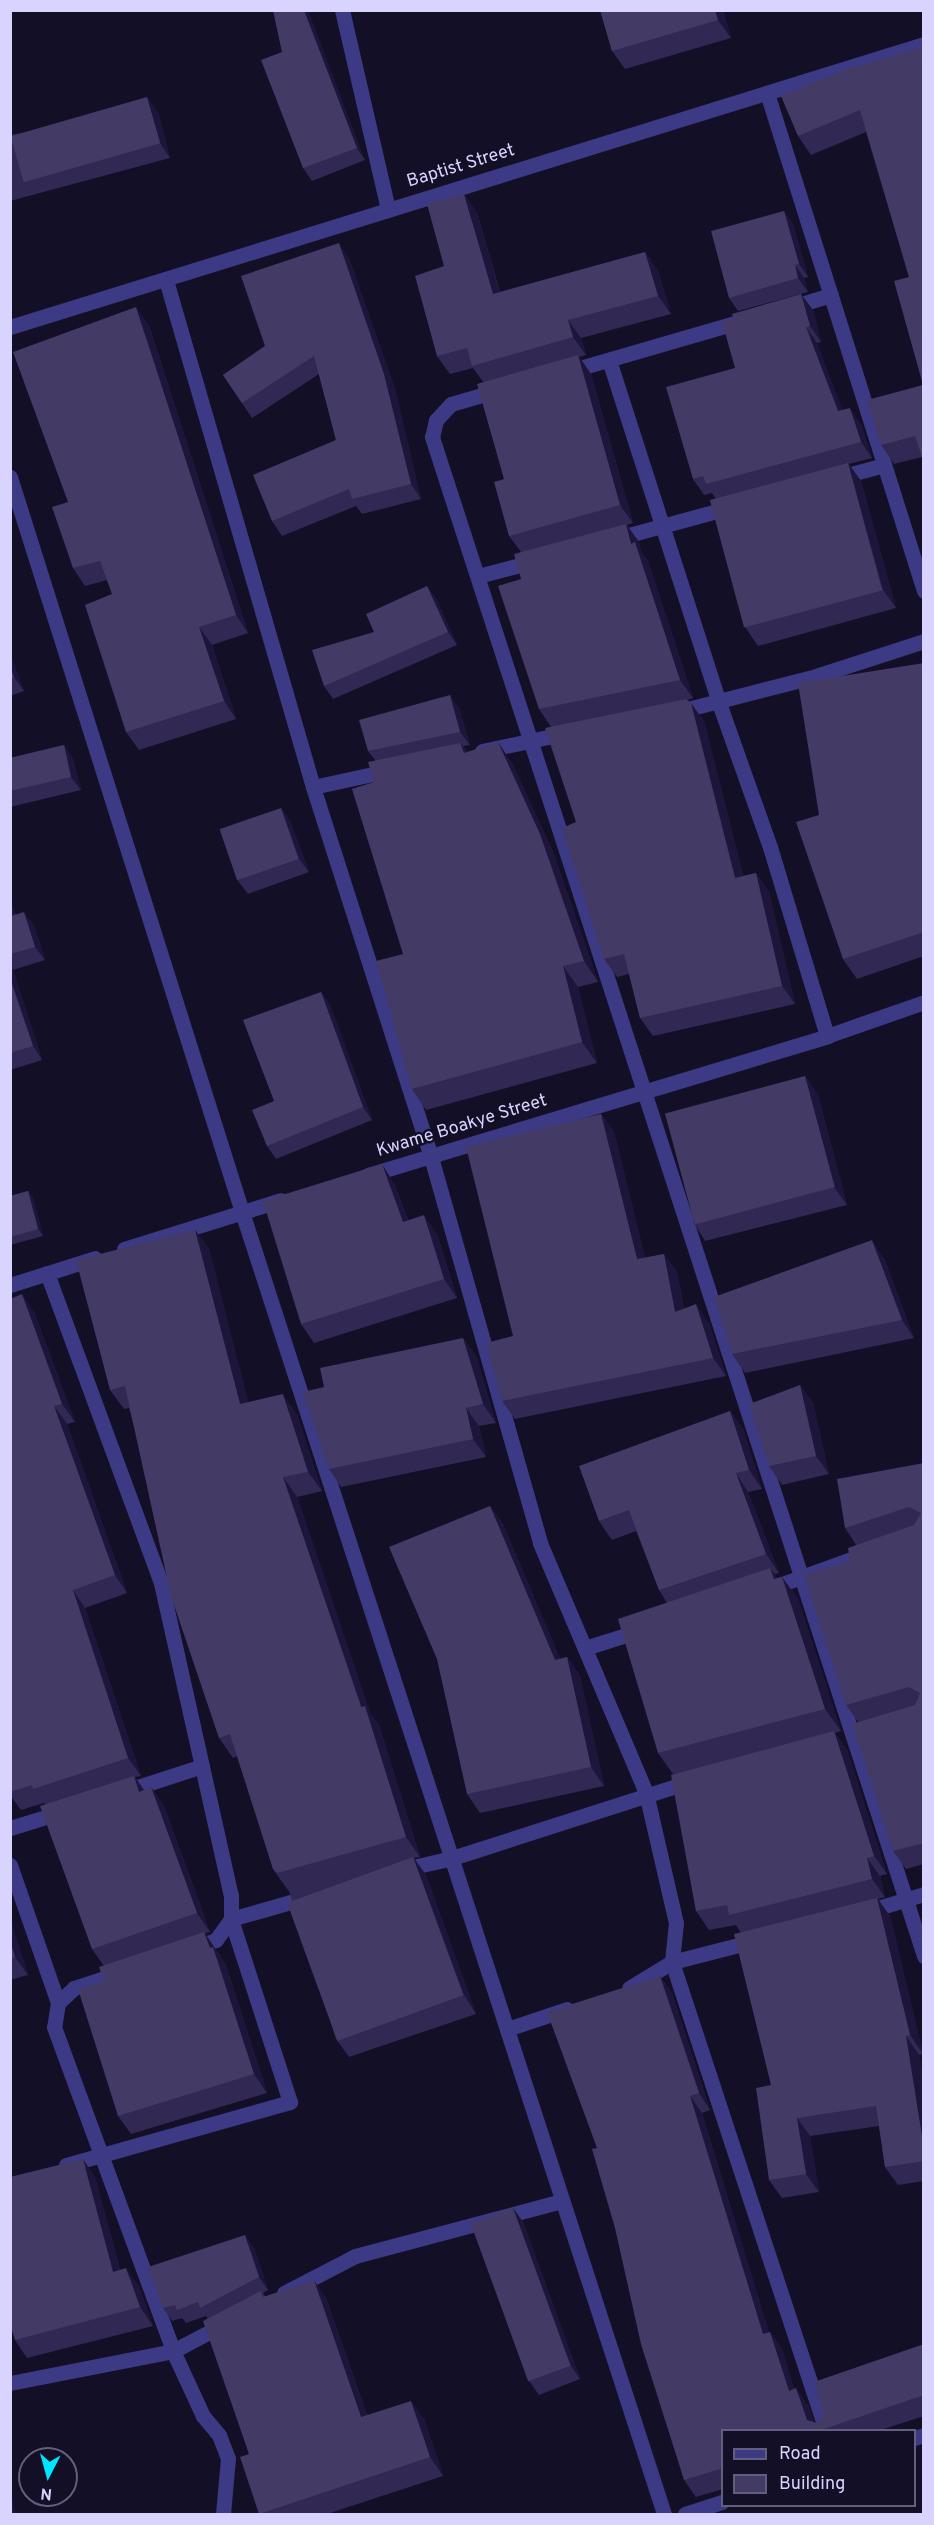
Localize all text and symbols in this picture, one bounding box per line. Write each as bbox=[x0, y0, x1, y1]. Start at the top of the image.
street label: Baptist Street bbox=[405, 140, 517, 194]
street label: Kwame Boakye Street bbox=[374, 1091, 550, 1163]
legend bbox=[721, 2429, 916, 2507]
text: Road bbox=[779, 2443, 821, 2466]
north arrow bbox=[18, 2447, 78, 2507]
text: Building bbox=[779, 2473, 845, 2496]
text: N bbox=[40, 2482, 53, 2503]

